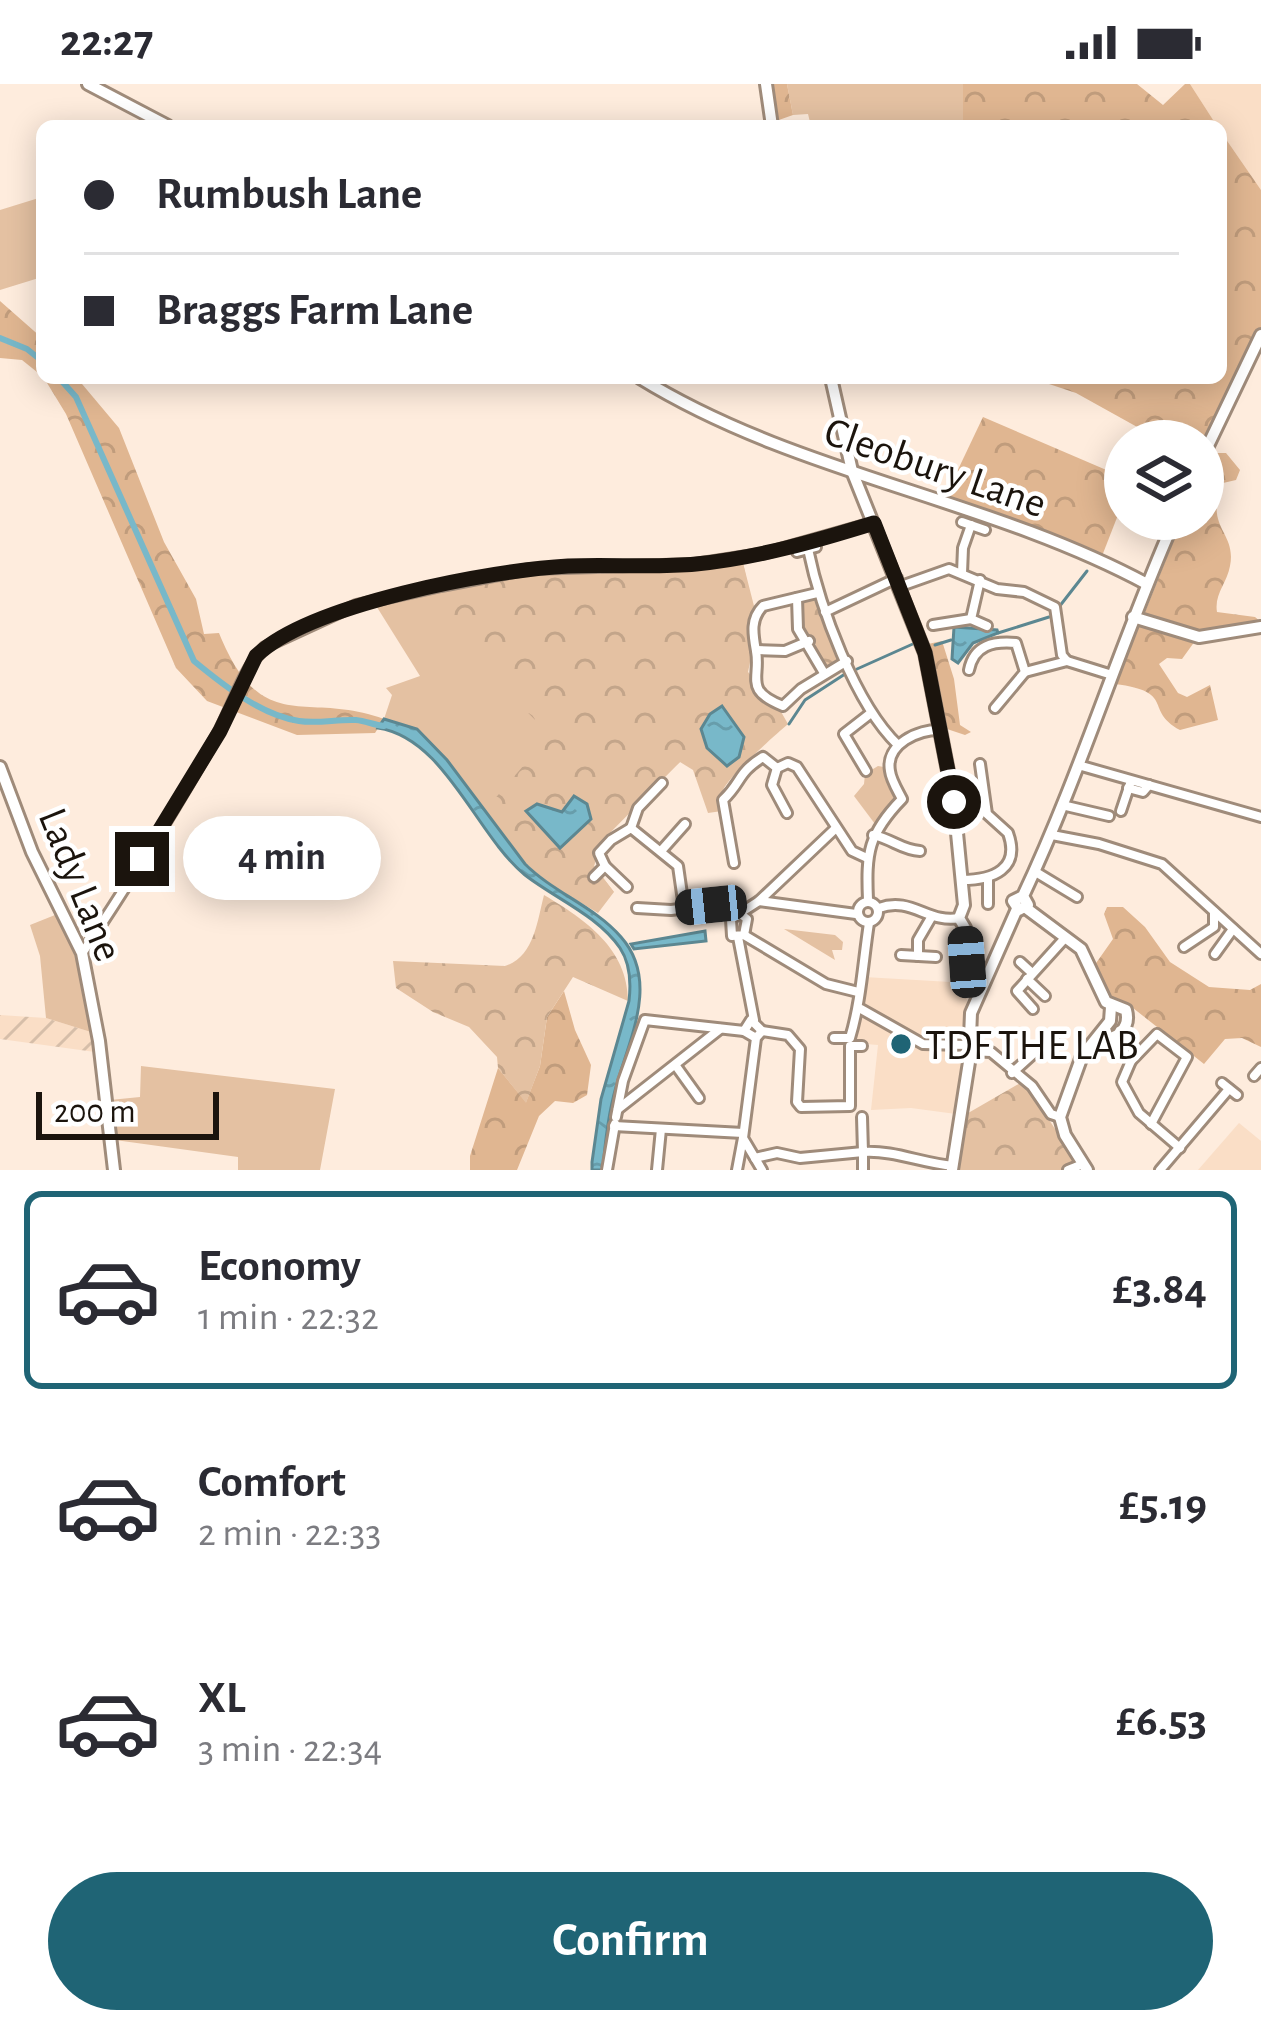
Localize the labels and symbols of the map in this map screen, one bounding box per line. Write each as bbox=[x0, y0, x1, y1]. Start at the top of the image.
street label: Cleobury Lane bbox=[819, 410, 1051, 525]
route start bbox=[927, 775, 981, 829]
street label: Lady Lane bbox=[31, 802, 130, 967]
callout: 4 min bbox=[184, 817, 382, 901]
route end bbox=[115, 832, 169, 886]
car bbox=[673, 883, 749, 927]
car bbox=[947, 925, 987, 999]
place label: TDF THE LAB bbox=[925, 1025, 1139, 1067]
marker: TDF THE LAB bbox=[888, 1031, 914, 1057]
scale bar bbox=[36, 1086, 219, 1139]

